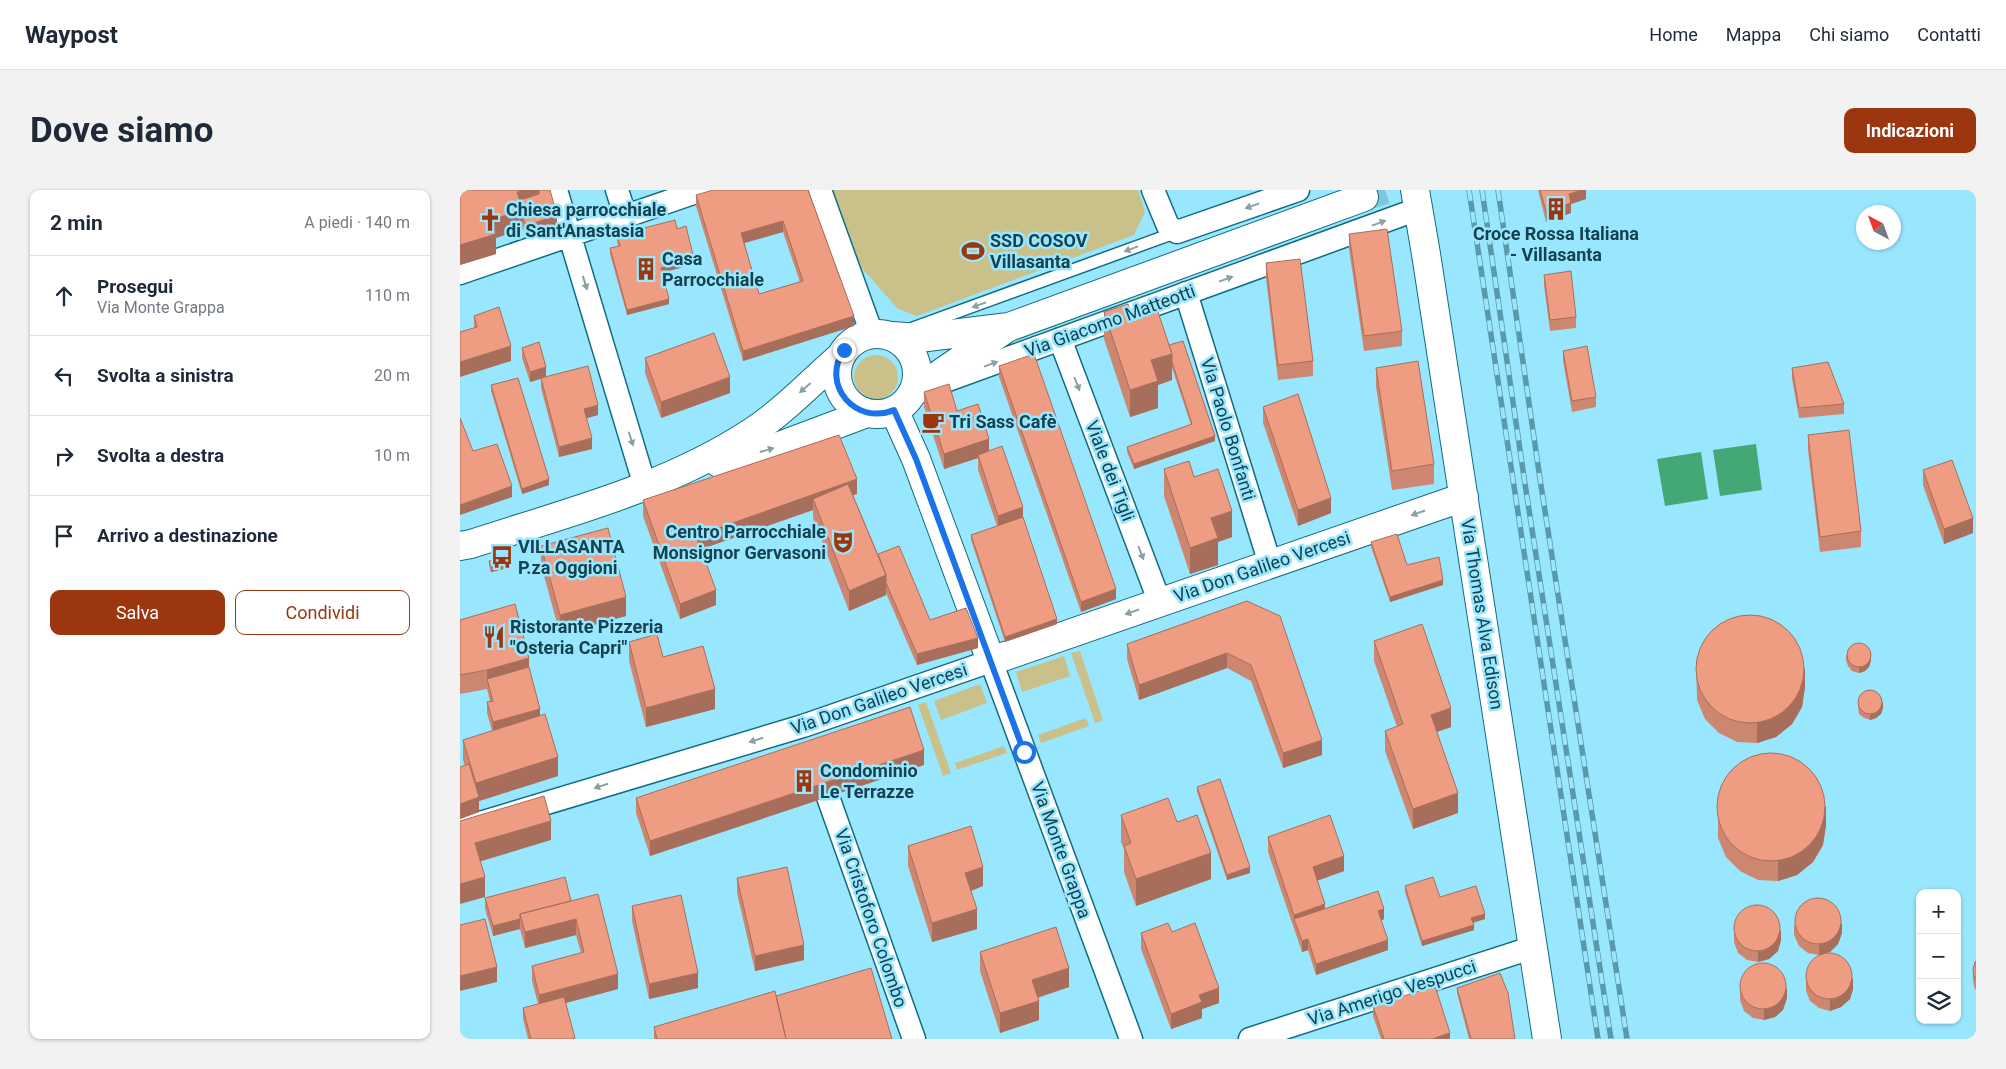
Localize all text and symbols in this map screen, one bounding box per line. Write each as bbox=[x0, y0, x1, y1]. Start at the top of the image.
text: Waypost bbox=[25, 21, 118, 49]
text: Home bbox=[1649, 24, 1698, 45]
text: Mappa bbox=[1726, 24, 1781, 45]
text: Chi siamo bbox=[1809, 24, 1889, 45]
text: Contatti bbox=[1917, 24, 1981, 45]
button: Indicazioni bbox=[1844, 108, 1976, 153]
text: Dove siamo bbox=[30, 110, 213, 151]
building icon: Croce Rossa Italiana - Villasanta bbox=[1543, 196, 1569, 222]
place label: Chiesa parrocchiale di Sant'Anastasia bbox=[506, 199, 667, 241]
one-way arrow bbox=[1244, 203, 1259, 210]
north arrow bbox=[1856, 205, 1901, 250]
church icon: Chiesa parrocchiale di Sant'Anastasia bbox=[477, 207, 503, 233]
text: 2 min bbox=[50, 211, 103, 235]
text: A piedi · 140 m bbox=[304, 213, 410, 232]
one-way arrow bbox=[1372, 219, 1387, 227]
place label: Croce Rossa Italiana - Villasanta bbox=[1473, 223, 1639, 265]
place label: SSD COSOV Villasanta bbox=[990, 230, 1088, 272]
sports icon: SSD COSOV Villasanta bbox=[960, 238, 986, 264]
one-way arrow bbox=[1124, 246, 1139, 253]
place label: Casa Parrocchiale bbox=[662, 248, 764, 290]
building icon: Casa Parrocchiale bbox=[633, 256, 659, 282]
text: Prosegui bbox=[97, 275, 173, 298]
one-way arrow bbox=[581, 275, 589, 290]
one-way arrow bbox=[1219, 275, 1234, 283]
street label: Via Giacomo Matteotti bbox=[1022, 280, 1198, 361]
icon: ahead bbox=[50, 282, 78, 310]
text: 110 m bbox=[365, 286, 410, 305]
text: Via Monte Grappa bbox=[97, 298, 225, 317]
one-way arrow bbox=[971, 301, 986, 309]
route end bbox=[833, 339, 856, 362]
street label: Via Paolo Bonfanti bbox=[1197, 355, 1260, 503]
one-way arrow bbox=[984, 360, 999, 368]
icon: left bbox=[50, 362, 78, 390]
text: Svolta a sinistra bbox=[97, 364, 234, 387]
text: 20 m bbox=[374, 366, 410, 385]
one-way arrow bbox=[1074, 377, 1081, 392]
one-way arrow bbox=[799, 382, 811, 394]
cafe icon: Tri Sass Cafè bbox=[920, 409, 946, 435]
place label: Tri Sass Cafè bbox=[949, 411, 1057, 432]
street label: Viale dei Tigli bbox=[1082, 417, 1139, 524]
one-way arrow bbox=[628, 431, 636, 446]
icon: right bbox=[50, 442, 78, 470]
text: Svolta a destra bbox=[97, 444, 224, 467]
one-way arrow bbox=[759, 445, 774, 453]
text: 10 m bbox=[374, 446, 410, 465]
one-way arrow bbox=[1410, 509, 1425, 517]
street label: Via Thomas Alva Edison bbox=[1457, 517, 1508, 711]
place label: Centro Parrocchiale Monsignor Gervasoni bbox=[653, 521, 826, 563]
icon: arrive bbox=[50, 522, 78, 550]
text: Arrivo a destinazione bbox=[97, 524, 278, 547]
street label: Via Don Galileo Vercesi bbox=[1171, 526, 1353, 607]
theatre icon: Centro Parrocchiale Monsignor Gervasoni bbox=[830, 529, 856, 555]
place label: VILLASANTA P.za Oggioni bbox=[518, 536, 626, 578]
bus stop icon: VILLASANTA P.za Oggioni bbox=[489, 544, 515, 570]
one-way arrow bbox=[1137, 546, 1145, 561]
button: Salva bbox=[50, 590, 225, 635]
button: Condividi bbox=[235, 590, 410, 635]
one-way arrow bbox=[1124, 608, 1139, 616]
place label: Ristorante Pizzeria "Osteria Capri" bbox=[510, 616, 663, 658]
restaurant icon: Ristorante Pizzeria "Osteria Capri" bbox=[481, 624, 507, 650]
street label: Via Don Galileo Vercesi bbox=[788, 658, 970, 739]
one-way arrow bbox=[749, 736, 764, 744]
route start bbox=[1013, 741, 1036, 764]
place label: Condominio Le Terrazze bbox=[820, 760, 918, 802]
building icon: Condominio Le Terrazze bbox=[791, 768, 817, 794]
street label: Via Monte Grappa bbox=[1027, 779, 1096, 921]
one-way arrow bbox=[593, 783, 608, 791]
street label: Via Cristoforo Colombo bbox=[831, 826, 912, 1010]
map controls bbox=[1916, 889, 1961, 1024]
button: + bbox=[1916, 889, 1961, 934]
button: − bbox=[1916, 934, 1961, 979]
street label: Via Amerigo Vespucci bbox=[1305, 955, 1479, 1030]
button: layers bbox=[1916, 979, 1961, 1024]

